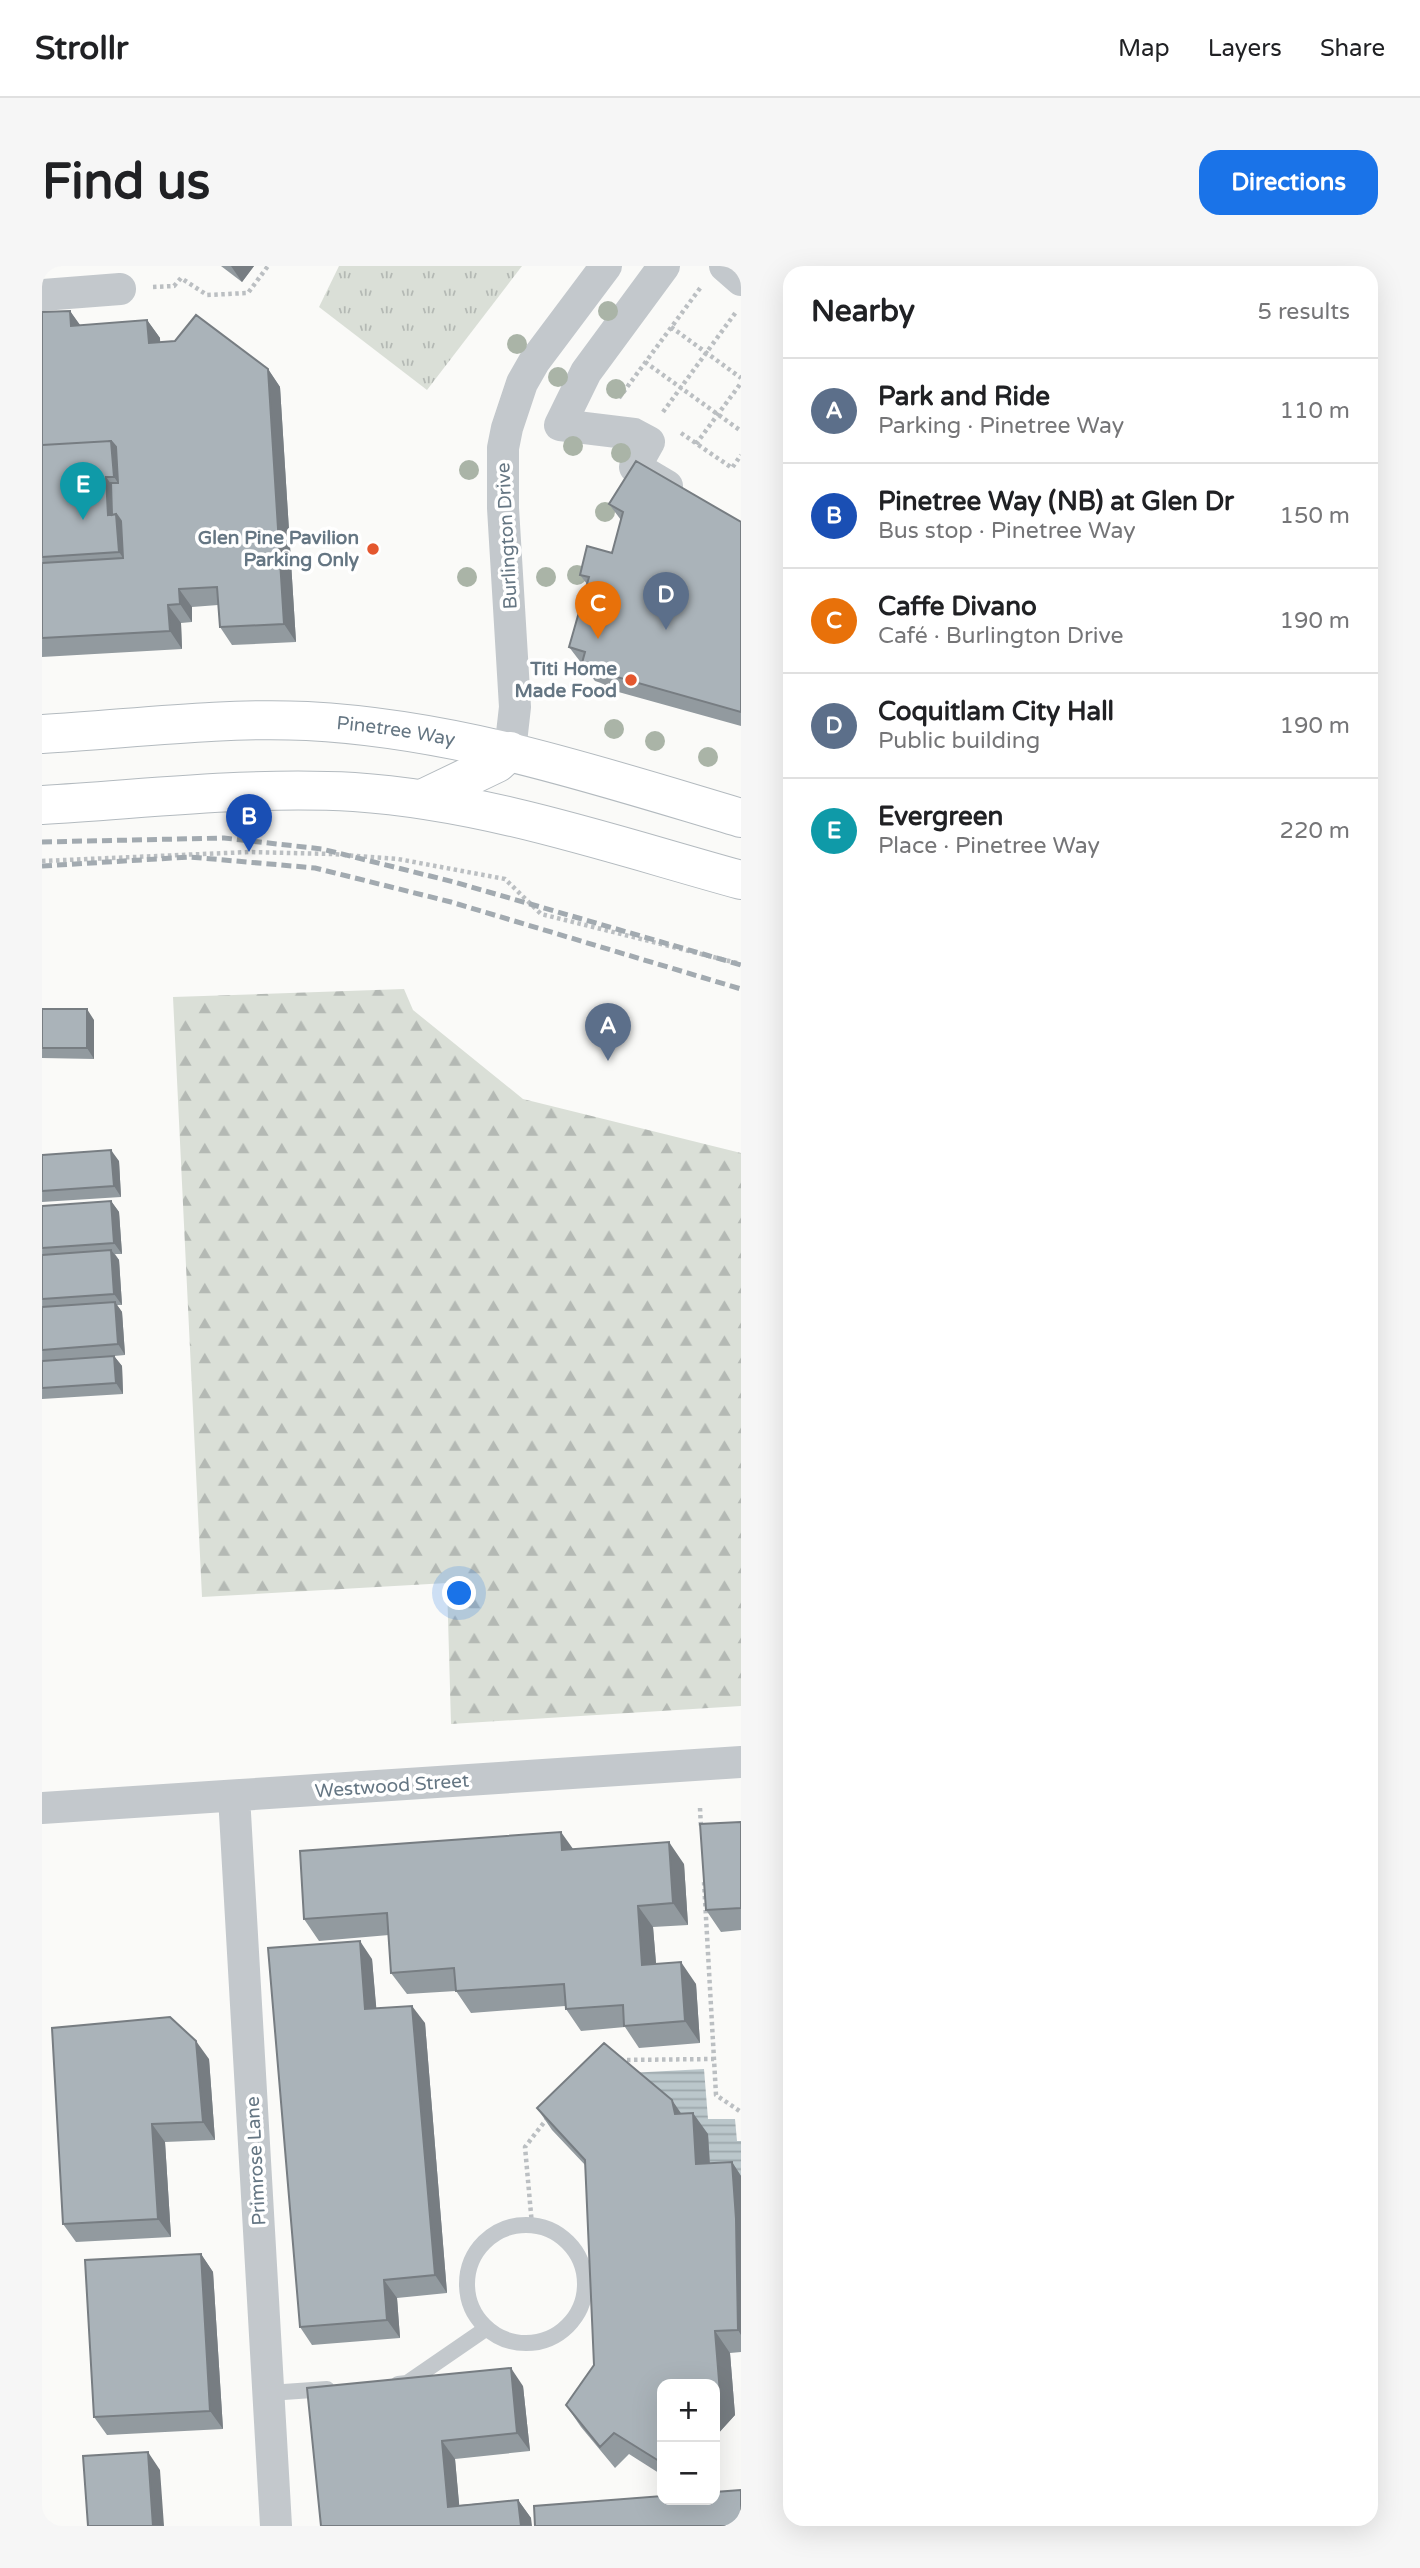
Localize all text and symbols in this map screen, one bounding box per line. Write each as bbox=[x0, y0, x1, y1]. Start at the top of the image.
text: Strollr bbox=[35, 29, 129, 68]
text: Map bbox=[1118, 34, 1170, 63]
text: Layers bbox=[1208, 34, 1282, 63]
text: Share bbox=[1320, 34, 1385, 63]
button: Directions bbox=[1199, 150, 1378, 215]
text: Find us bbox=[42, 153, 210, 212]
text: Nearby bbox=[811, 293, 915, 330]
text: 5 results bbox=[1257, 298, 1350, 326]
text: Park and Ride bbox=[878, 381, 1050, 412]
text: A bbox=[825, 397, 843, 425]
text: 110 m bbox=[1280, 397, 1350, 425]
text: Parking · Pinetree Way bbox=[878, 412, 1124, 440]
pin: E bbox=[60, 462, 106, 520]
street label: Burlington Drive bbox=[492, 462, 522, 610]
text: Pinetree Way (NB) at Glen Dr bbox=[878, 486, 1234, 517]
text: B bbox=[826, 502, 842, 530]
text: 150 m bbox=[1280, 502, 1350, 530]
text: Bus stop · Pinetree Way bbox=[878, 517, 1136, 545]
place label: Glen Pine Pavilion Parking Only bbox=[198, 527, 360, 572]
marker: Glen Pine Pavilion Parking Only bbox=[365, 541, 381, 557]
pin: D bbox=[643, 572, 689, 630]
pin: C bbox=[575, 581, 621, 639]
text: Caffe Divano bbox=[878, 591, 1037, 622]
text: C bbox=[826, 607, 842, 635]
text: 190 m bbox=[1280, 607, 1350, 635]
text: Café · Burlington Drive bbox=[878, 622, 1124, 650]
place label: Titi Home Made Food bbox=[514, 658, 617, 702]
marker: Titi Home Made Food bbox=[623, 672, 639, 688]
text: Coquitlam City Hall bbox=[878, 696, 1114, 727]
street label: Pinetree Way bbox=[336, 712, 457, 751]
text: D bbox=[825, 712, 843, 740]
text: 190 m bbox=[1280, 712, 1350, 740]
text: Public building bbox=[878, 727, 1040, 755]
pin: B bbox=[226, 794, 272, 852]
text: Evergreen bbox=[878, 801, 1003, 832]
text: E bbox=[827, 817, 841, 845]
text: 220 m bbox=[1280, 817, 1350, 845]
text: Place · Pinetree Way bbox=[878, 832, 1100, 860]
pin: A bbox=[585, 1003, 631, 1061]
your location bbox=[442, 1576, 476, 1610]
street label: Westwood Street bbox=[314, 1770, 470, 1802]
street label: Primrose Lane bbox=[242, 2096, 270, 2226]
map controls bbox=[657, 2379, 720, 2505]
button: + bbox=[657, 2379, 720, 2442]
button: − bbox=[657, 2442, 720, 2505]

